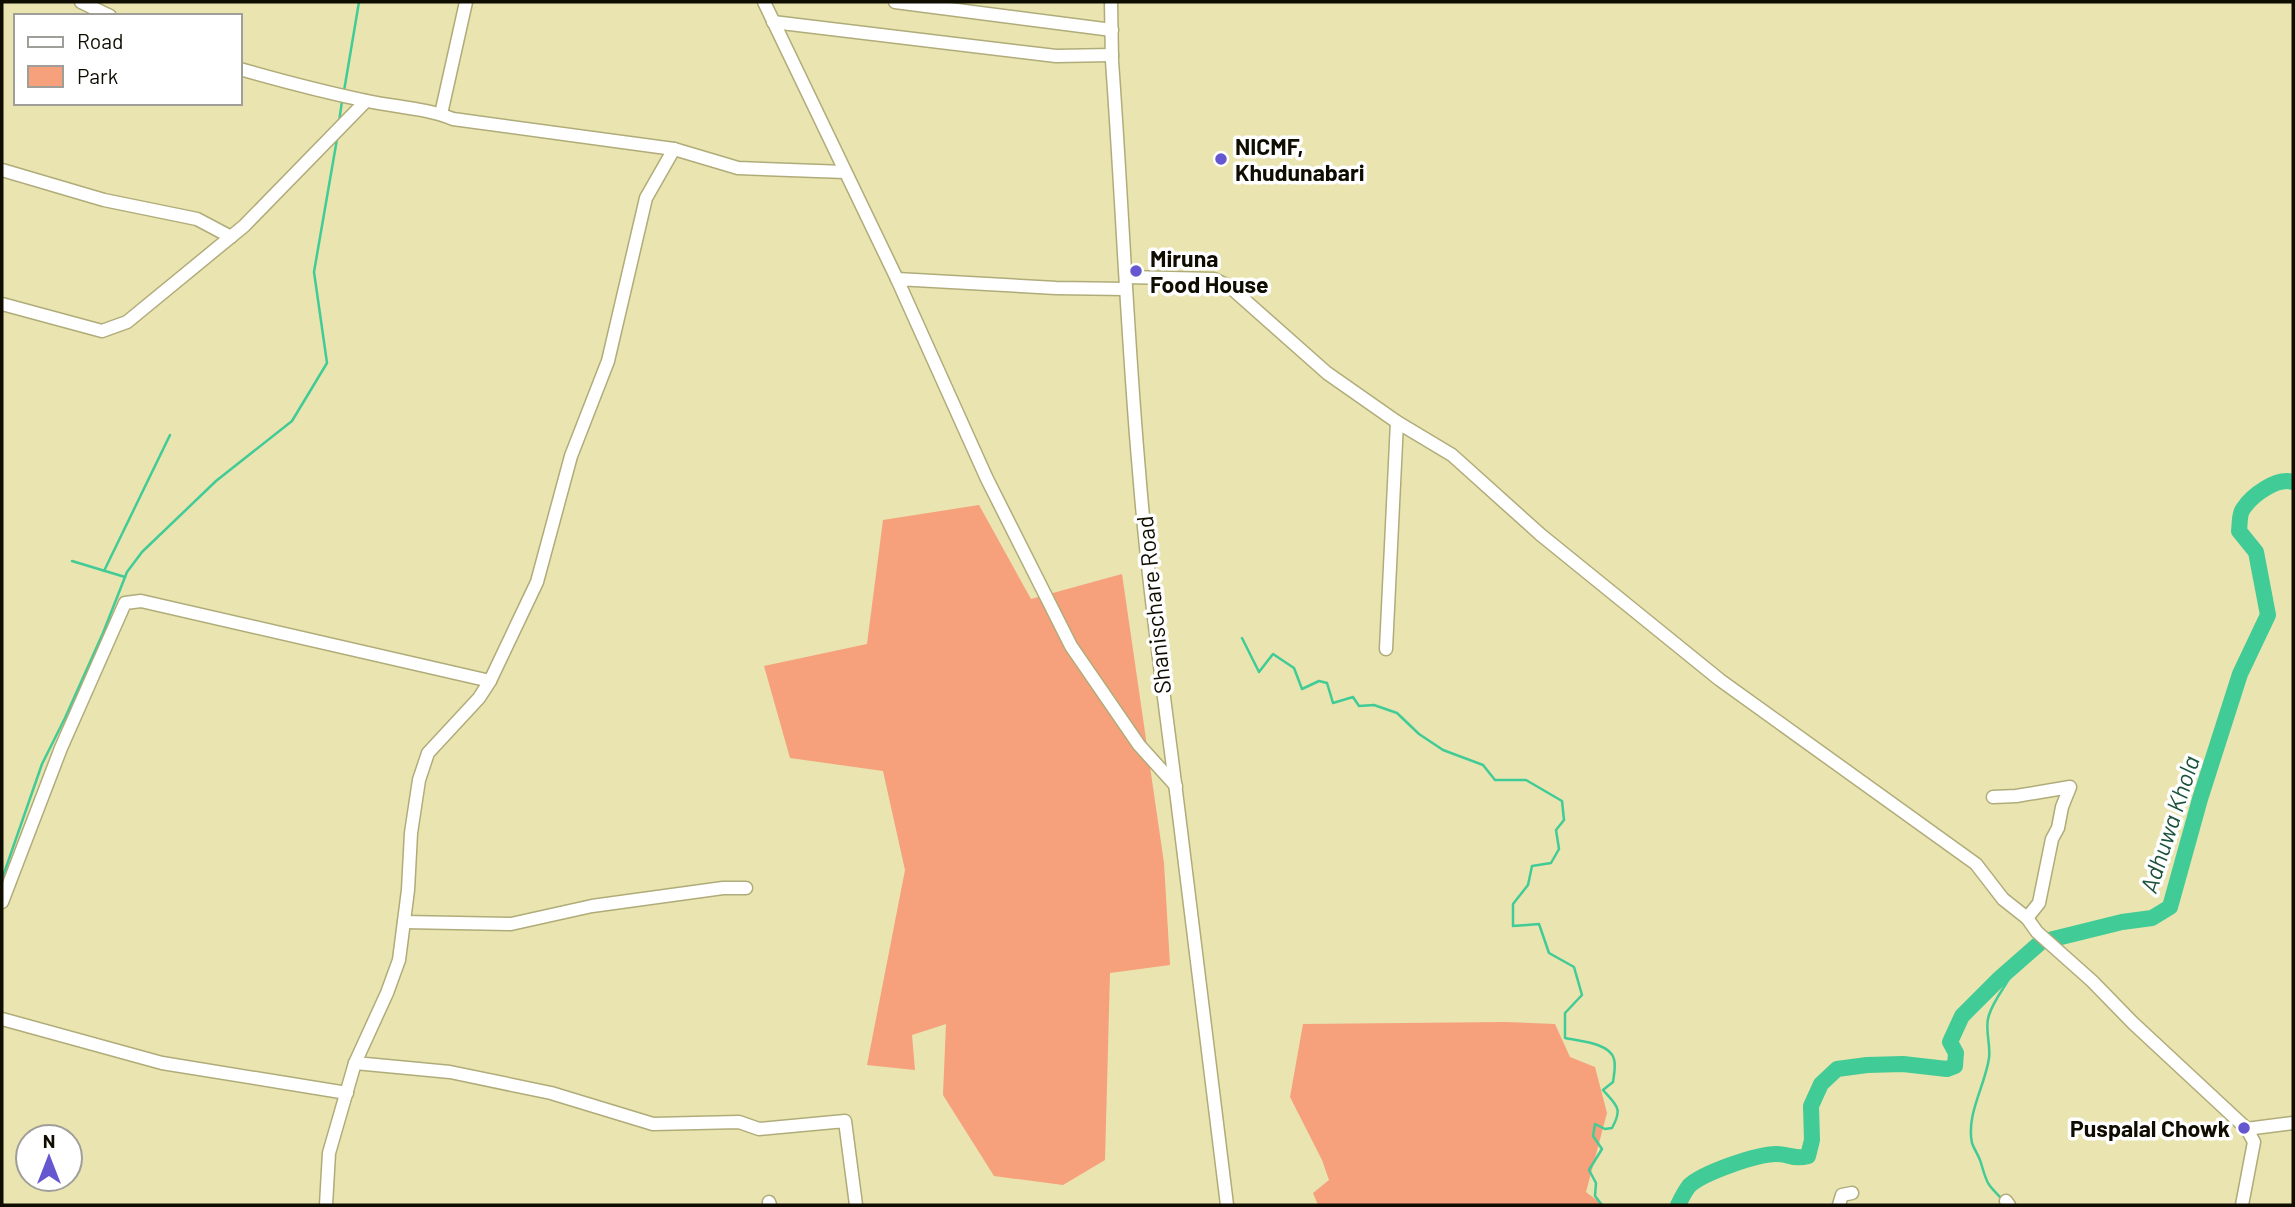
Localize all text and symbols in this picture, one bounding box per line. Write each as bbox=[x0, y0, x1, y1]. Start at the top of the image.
legend bbox=[14, 14, 242, 105]
text: Road bbox=[77, 28, 123, 53]
text: Park bbox=[77, 63, 118, 88]
place label: NICMF, Khudunabari bbox=[1235, 132, 1365, 186]
marker: NICMF, Khudunabari bbox=[1213, 151, 1229, 167]
place label: Miruna Food House bbox=[1150, 244, 1269, 298]
marker: Miruna Food House bbox=[1128, 263, 1144, 279]
street label: Shanischare Road bbox=[1130, 515, 1176, 695]
water label: Adhuwa Khola bbox=[2133, 752, 2205, 896]
place label: Puspalal Chowk bbox=[2070, 1114, 2230, 1142]
marker: Puspalal Chowk bbox=[2236, 1120, 2252, 1136]
north arrow bbox=[14, 1123, 84, 1193]
text: N bbox=[43, 1129, 55, 1152]

